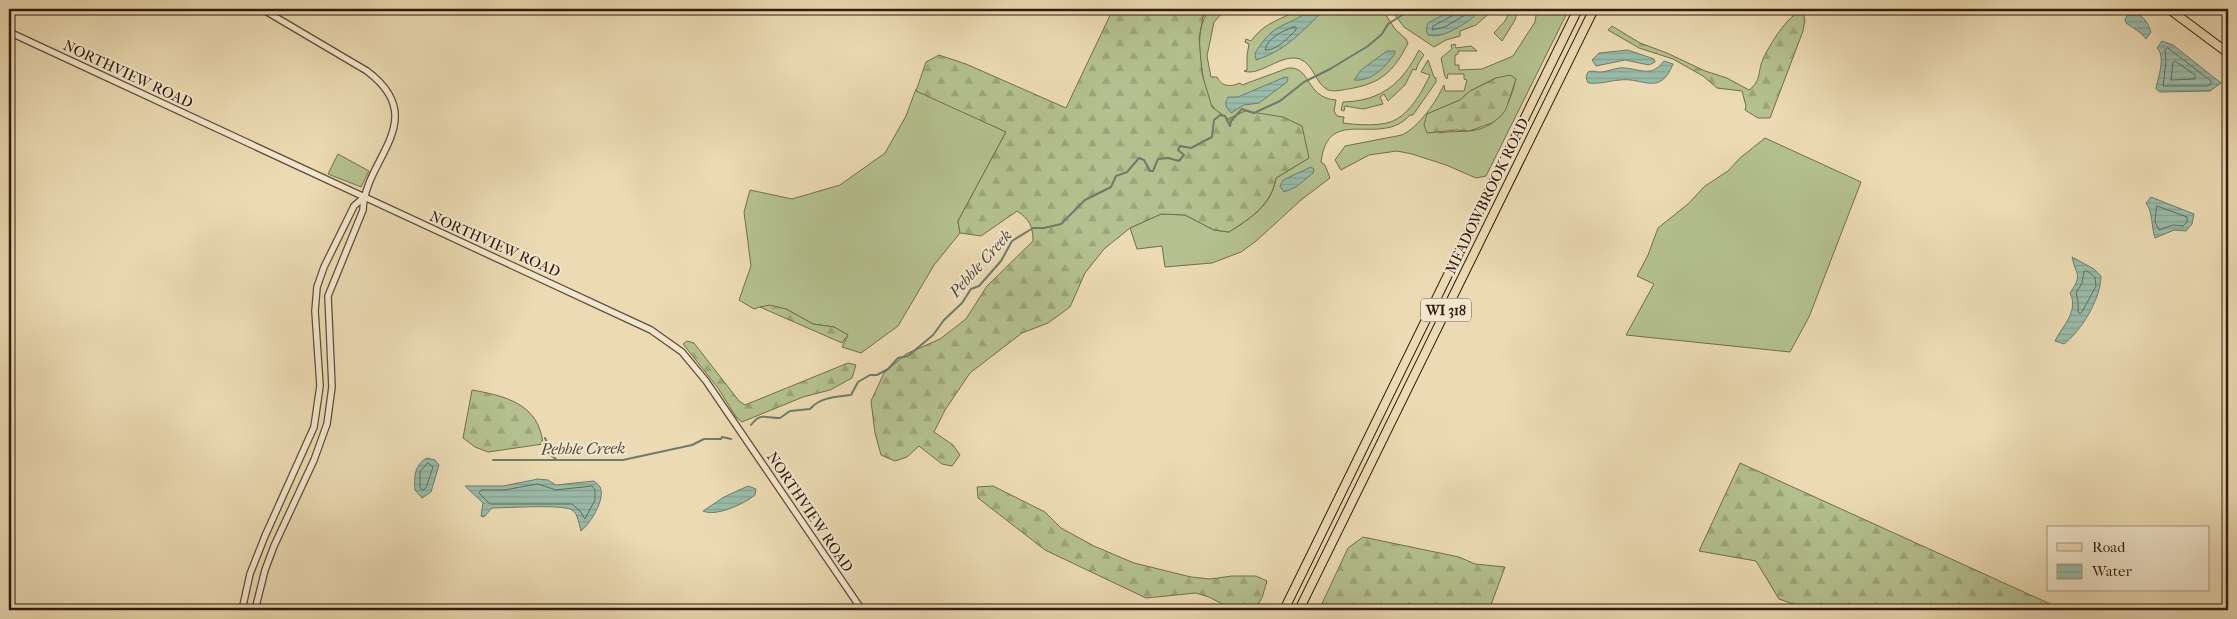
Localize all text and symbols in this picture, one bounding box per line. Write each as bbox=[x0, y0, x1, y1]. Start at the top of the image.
street label: NORTHVIEW ROAD bbox=[60, 36, 196, 112]
street label: MEADOWBROOK ROAD bbox=[1441, 115, 1533, 277]
street label: NORTHVIEW ROAD bbox=[427, 207, 563, 281]
water label: Pebble Creek bbox=[944, 226, 1016, 302]
road number: WI 318 bbox=[1421, 298, 1471, 322]
water label: Pebble Creek bbox=[540, 438, 625, 459]
street label: NORTHVIEW ROAD bbox=[763, 448, 857, 576]
legend bbox=[2047, 526, 2210, 592]
text: Road bbox=[2092, 538, 2126, 556]
text: Water bbox=[2091, 562, 2132, 580]

